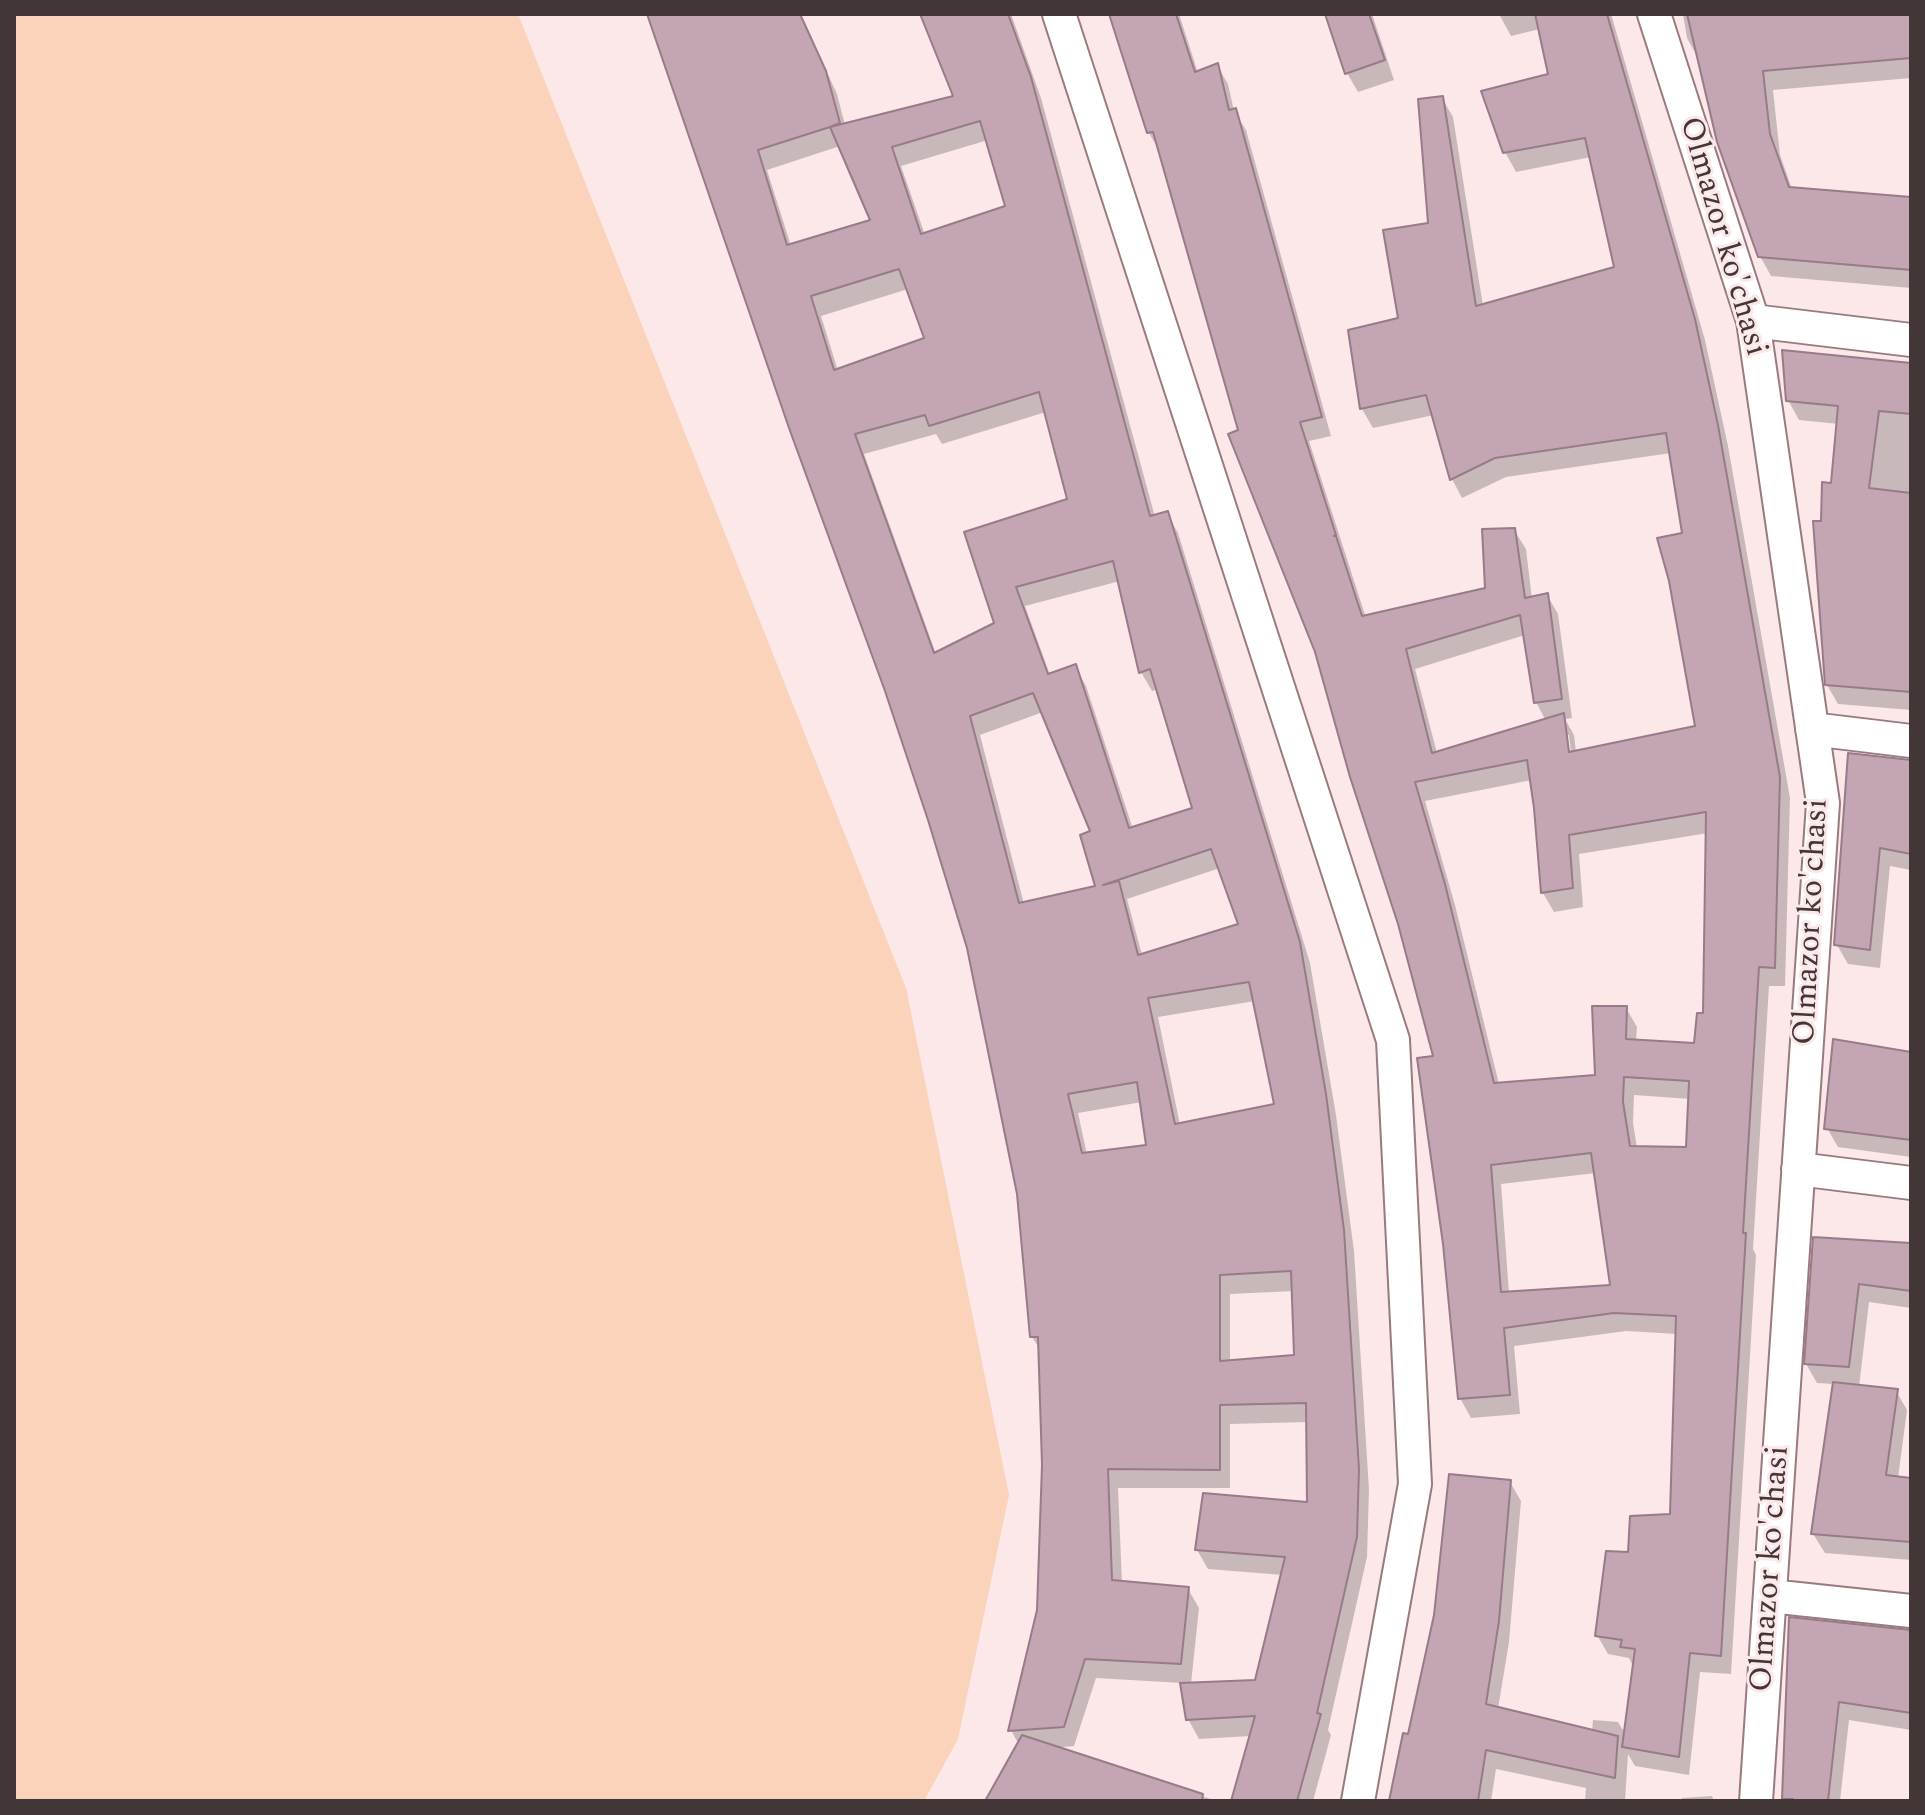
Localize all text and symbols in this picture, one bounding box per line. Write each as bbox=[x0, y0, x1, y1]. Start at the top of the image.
street label: Olmazor ko'chasi bbox=[1669, 113, 1773, 361]
street label: Olmazor ko'chasi bbox=[1787, 798, 1839, 1046]
street label: Olmazor ko'chasi bbox=[1744, 1445, 1800, 1693]

